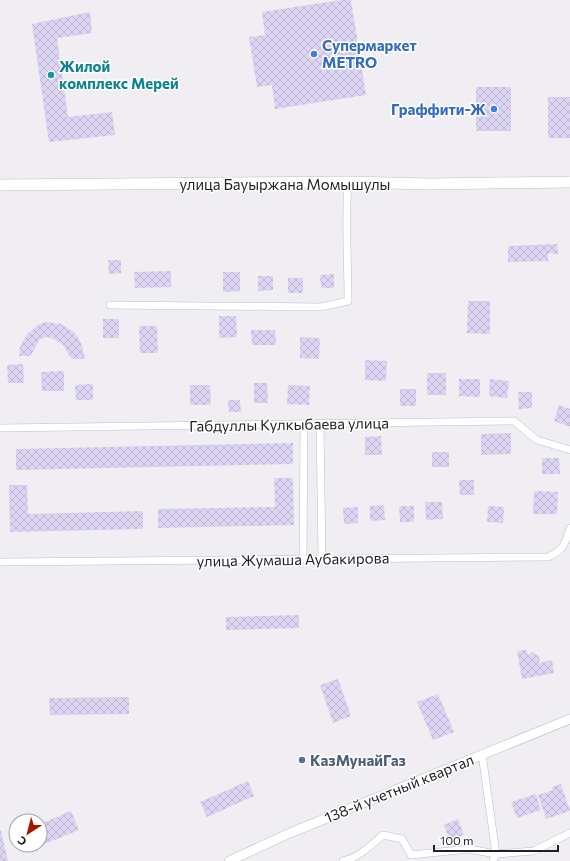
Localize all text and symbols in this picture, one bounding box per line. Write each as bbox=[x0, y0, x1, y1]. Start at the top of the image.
place label: Супермаркет METRO bbox=[322, 36, 417, 71]
marker: Супермаркет METRO bbox=[309, 49, 319, 59]
place label: Жилой комплекс Мерей bbox=[59, 57, 179, 92]
marker: Жилой комплекс Мерей bbox=[46, 70, 56, 80]
place label: Граффити-Ж bbox=[391, 100, 486, 118]
marker: Граффити-Ж bbox=[489, 104, 499, 114]
street label: улица Бауыржана Момышулы bbox=[180, 175, 390, 193]
street label: Габдуллы Кулкыбаева улица bbox=[189, 413, 389, 435]
street label: улица Жумаша Аубакирова bbox=[197, 548, 389, 570]
street label: 138-й учетный квартал bbox=[322, 750, 476, 826]
place label: КазМунайГаз bbox=[310, 751, 406, 769]
marker: КазМунайГаз bbox=[297, 755, 307, 765]
north arrow bbox=[8, 813, 48, 853]
scale bar bbox=[434, 827, 558, 853]
text: 100 m bbox=[440, 833, 474, 847]
text: С bbox=[15, 834, 29, 849]

